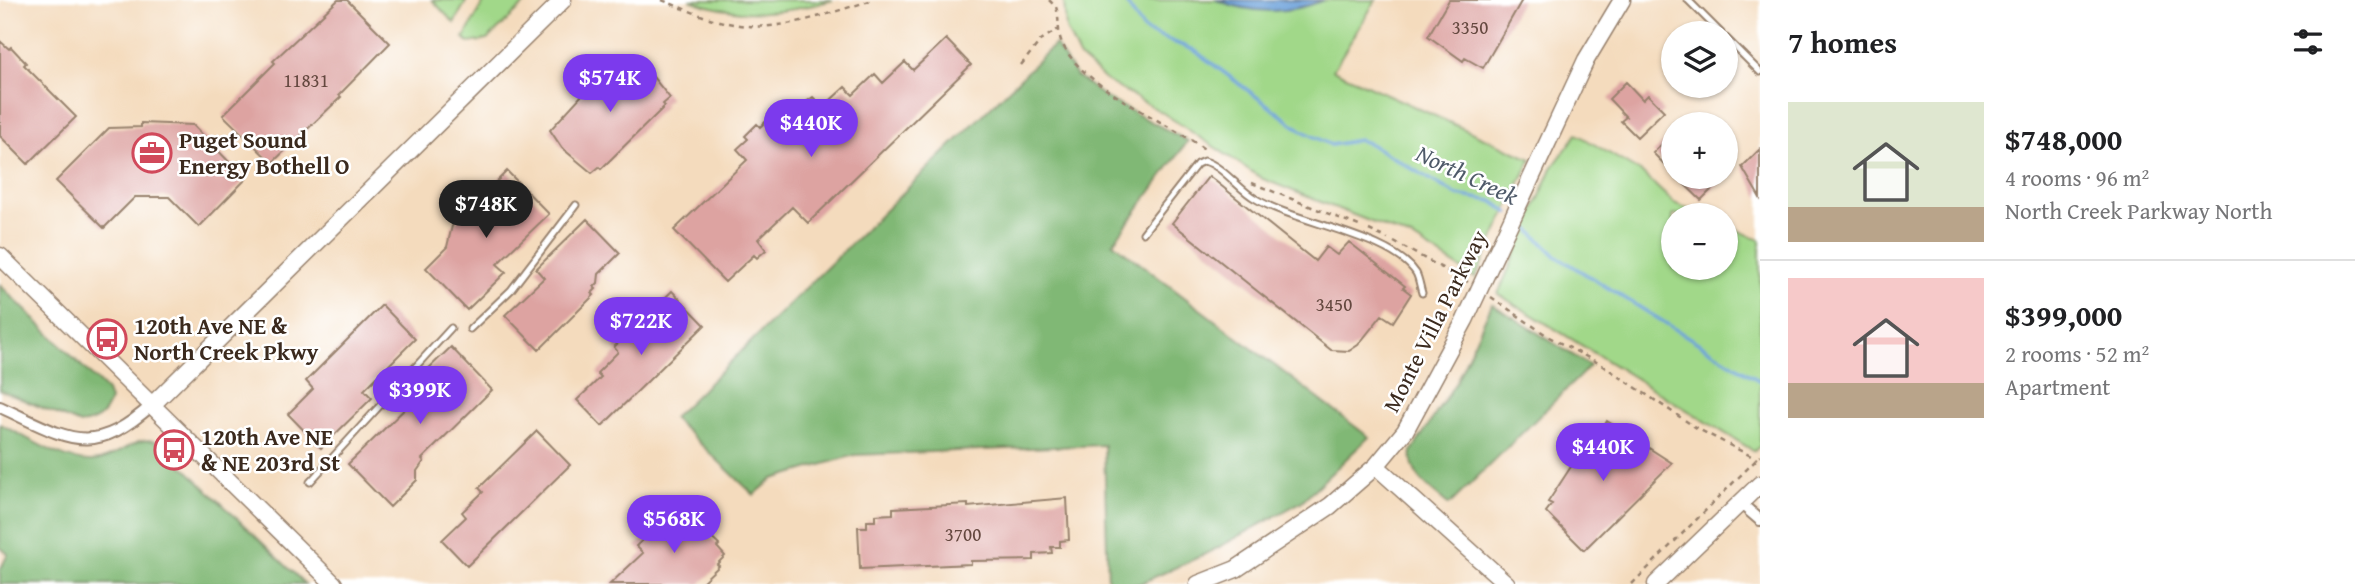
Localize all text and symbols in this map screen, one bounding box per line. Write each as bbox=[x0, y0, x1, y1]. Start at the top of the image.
house number: 3350 bbox=[1452, 13, 1488, 41]
text: 7 homes bbox=[1788, 20, 1897, 64]
map controls bbox=[1661, 21, 1738, 280]
button: layers bbox=[1661, 21, 1738, 98]
icon: filters bbox=[2289, 23, 2327, 61]
pin: $574K bbox=[561, 54, 659, 114]
text: $574K bbox=[579, 60, 641, 93]
house number: 11831 bbox=[283, 66, 329, 94]
pin: $440K bbox=[762, 100, 860, 159]
text: $440K bbox=[780, 105, 842, 138]
button: + bbox=[1661, 112, 1738, 189]
text: $748,000 bbox=[2005, 117, 2122, 161]
place label: Puget Sound Energy Bothell O bbox=[179, 123, 350, 182]
icon: home bbox=[1844, 130, 1928, 214]
office icon: Puget Sound Energy Bothell O bbox=[131, 132, 173, 174]
water label: North Creek bbox=[1410, 135, 1524, 213]
text: 4 rooms · 96 m² bbox=[2005, 161, 2149, 194]
pin: $748K bbox=[437, 180, 535, 240]
text: $748K bbox=[455, 186, 517, 219]
text: North Creek Parkway North bbox=[2005, 194, 2272, 227]
button: − bbox=[1661, 203, 1738, 280]
street label: Monte Villa Parkway bbox=[1374, 223, 1495, 418]
house number: 3450 bbox=[1316, 290, 1352, 318]
text: $399,000 bbox=[2005, 293, 2122, 337]
pin: $722K bbox=[592, 298, 690, 357]
text: $722K bbox=[610, 303, 672, 336]
icon: home bbox=[1844, 306, 1928, 390]
place label: 120th Ave NE & North Creek Pkwy bbox=[134, 309, 319, 368]
bus stop icon: 120th Ave NE & North Creek Pkwy bbox=[86, 318, 128, 360]
text: 2 rooms · 52 m² bbox=[2005, 337, 2149, 370]
pin: $399K bbox=[371, 366, 469, 426]
text: Apartment bbox=[2005, 370, 2110, 403]
text: $399K bbox=[389, 372, 451, 405]
place label: 120th Ave NE & NE 203rd St bbox=[201, 420, 340, 479]
pin: $440K bbox=[1554, 424, 1652, 483]
bus stop icon: 120th Ave NE & NE 203rd St bbox=[153, 429, 195, 471]
text: $440K bbox=[1572, 429, 1634, 462]
pin: $568K bbox=[625, 496, 723, 555]
text: $568K bbox=[643, 501, 705, 534]
house number: 3700 bbox=[945, 520, 981, 548]

